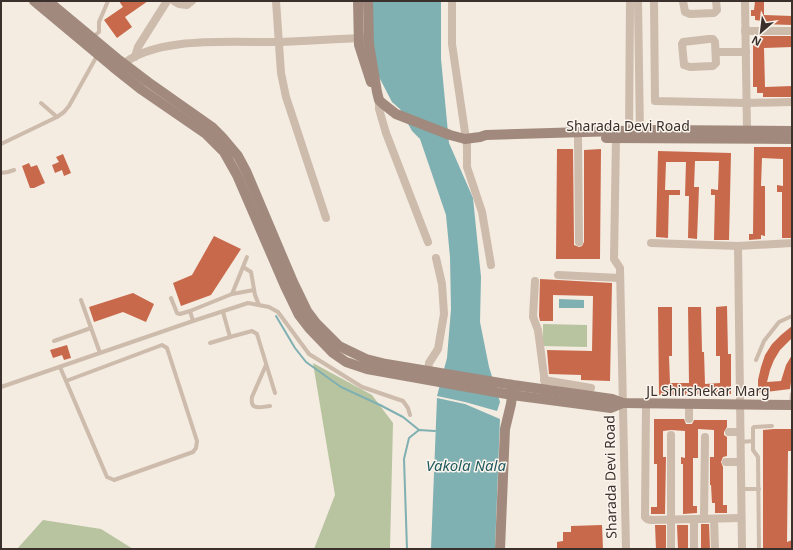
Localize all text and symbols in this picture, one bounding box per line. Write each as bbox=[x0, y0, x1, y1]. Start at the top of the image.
north arrow bbox=[741, 12, 781, 52]
text: N bbox=[749, 33, 764, 50]
street label: Sharada Devi Road bbox=[566, 116, 690, 135]
street label: JL Shirshekar Marg bbox=[644, 381, 770, 400]
street label: Sharada Devi Road bbox=[599, 415, 621, 539]
water label: Vakola Nala bbox=[426, 455, 506, 475]

